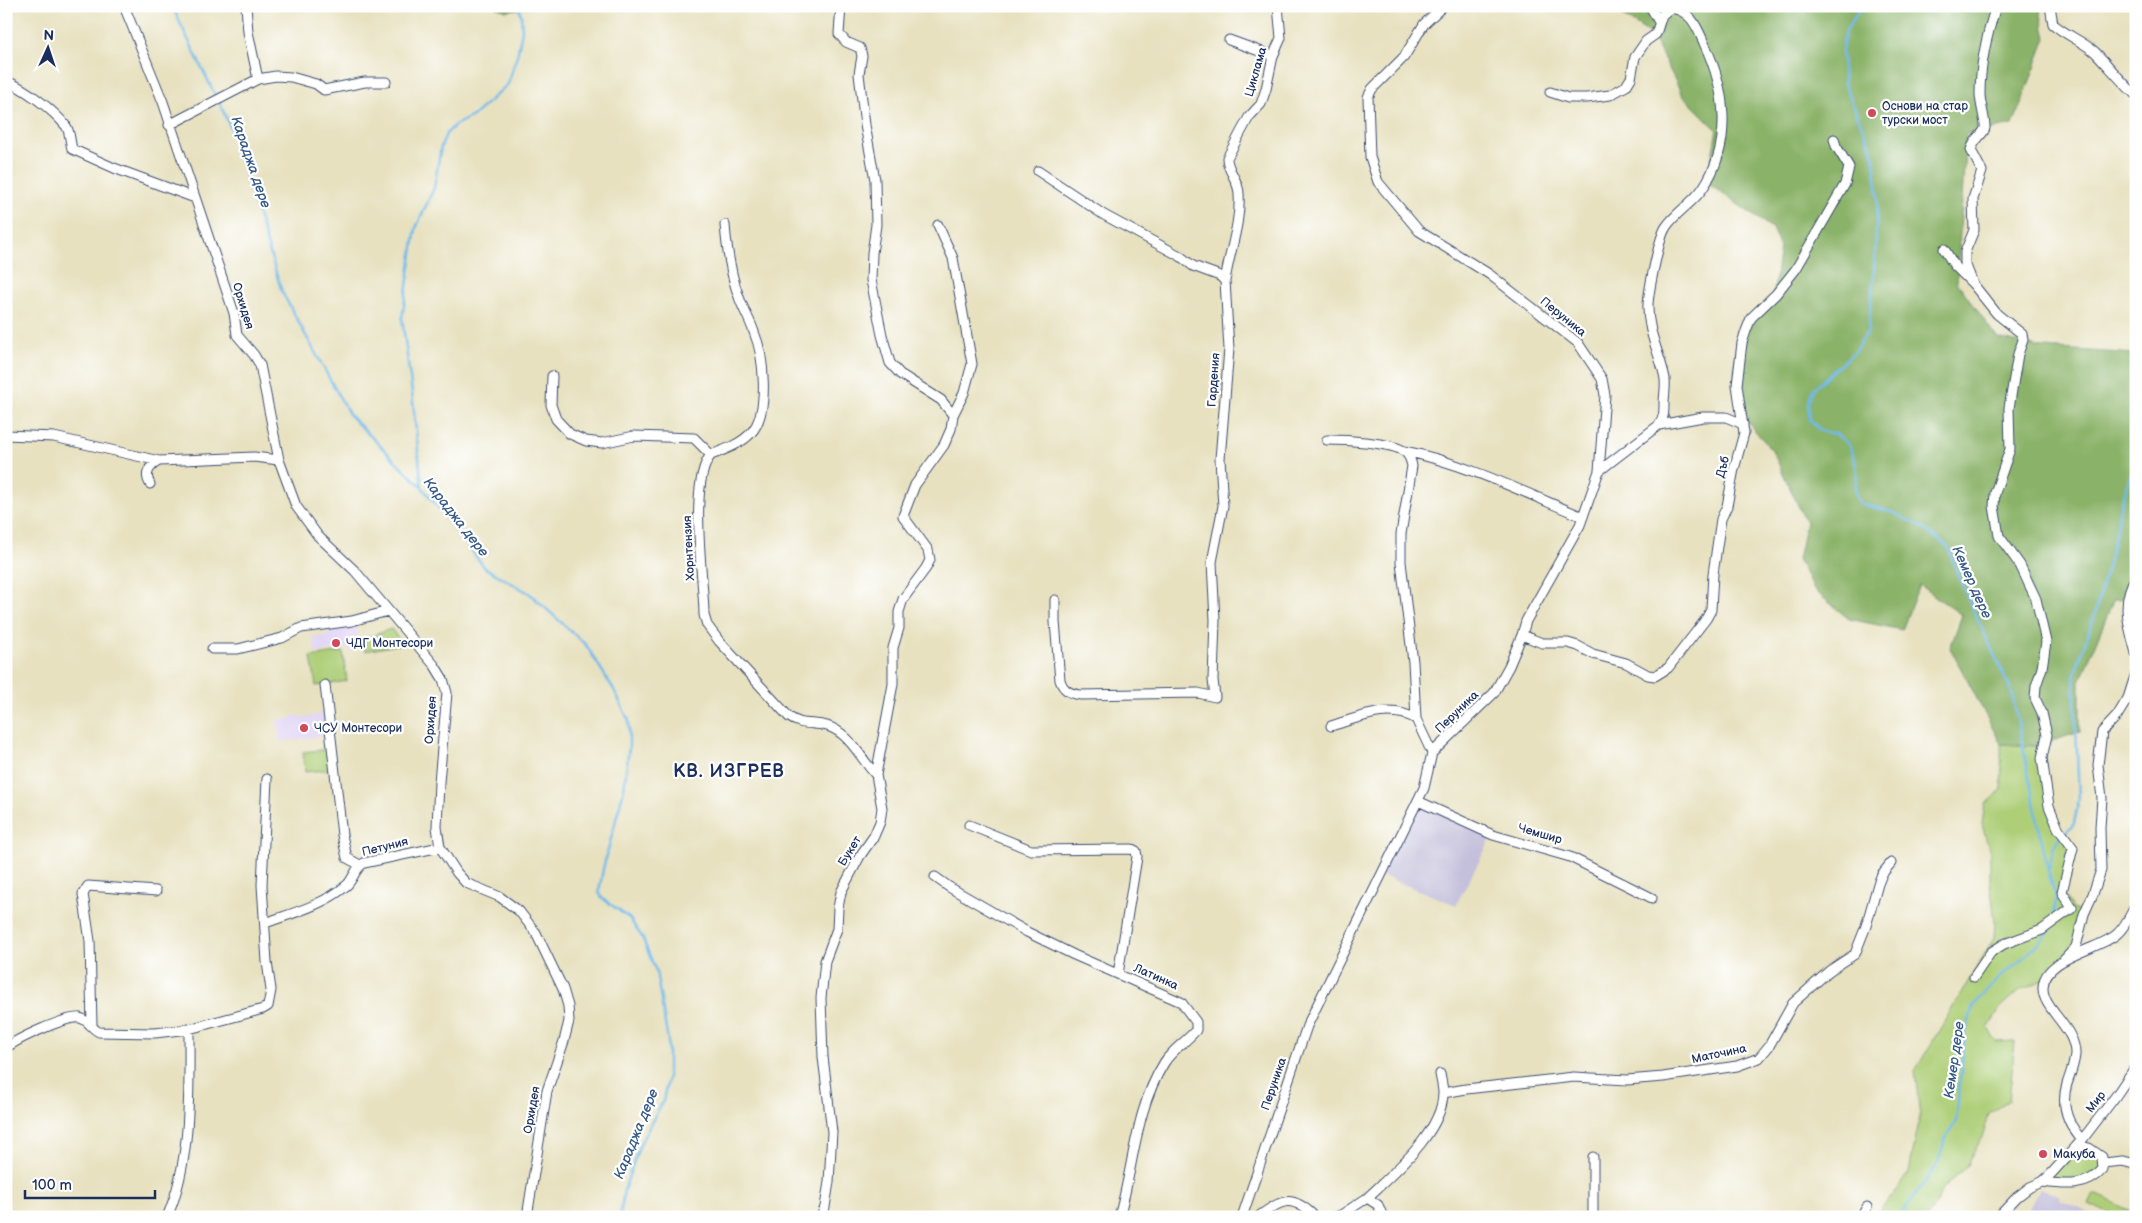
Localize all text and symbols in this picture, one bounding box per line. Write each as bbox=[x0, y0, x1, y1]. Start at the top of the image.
north arrow bbox=[22, 22, 72, 72]
text: N bbox=[43, 27, 54, 44]
street label: Циклама bbox=[1242, 45, 1270, 99]
place label: Основи на стар турски мост bbox=[1882, 99, 1968, 128]
marker: Основи на стар турски мост bbox=[1866, 107, 1878, 119]
water label: Караджа дере bbox=[227, 114, 275, 210]
street label: Орхидея bbox=[229, 281, 257, 331]
street label: Перуника bbox=[1537, 294, 1589, 340]
street label: Гардения bbox=[1205, 352, 1223, 408]
street label: Дъб bbox=[1713, 454, 1733, 479]
water label: Караджа дере bbox=[420, 474, 492, 560]
street label: Хорнтензия bbox=[680, 515, 698, 581]
water label: Кемер дере bbox=[1948, 543, 1996, 621]
place label: ЧДГ Монтесори bbox=[346, 636, 433, 651]
marker: ЧДГ Монтесори bbox=[330, 637, 342, 649]
street label: Перуника bbox=[1432, 688, 1482, 736]
street label: Орхидея bbox=[422, 695, 440, 744]
place label: ЧСУ Монтесори bbox=[314, 721, 402, 736]
marker: ЧСУ Монтесори bbox=[298, 722, 310, 734]
district label: КВ. ИЗГРЕВ bbox=[673, 761, 785, 782]
street label: Чемшир bbox=[1516, 821, 1564, 848]
street label: Букет bbox=[835, 833, 865, 869]
street label: Петуния bbox=[360, 834, 410, 860]
street label: Латинка bbox=[1131, 960, 1181, 993]
water label: Кемер дере bbox=[1940, 1020, 1968, 1100]
street label: Маточина bbox=[1690, 1041, 1748, 1067]
street label: Перуника bbox=[1258, 1056, 1290, 1112]
street label: Орхидея bbox=[520, 1085, 544, 1135]
water label: Караджа дере bbox=[610, 1086, 662, 1182]
street label: Мир bbox=[2083, 1088, 2109, 1116]
place label: Макуба bbox=[2053, 1147, 2096, 1162]
marker: Макуба bbox=[2037, 1148, 2049, 1160]
scale bar bbox=[25, 1168, 155, 1200]
text: 100 m bbox=[32, 1176, 72, 1195]

